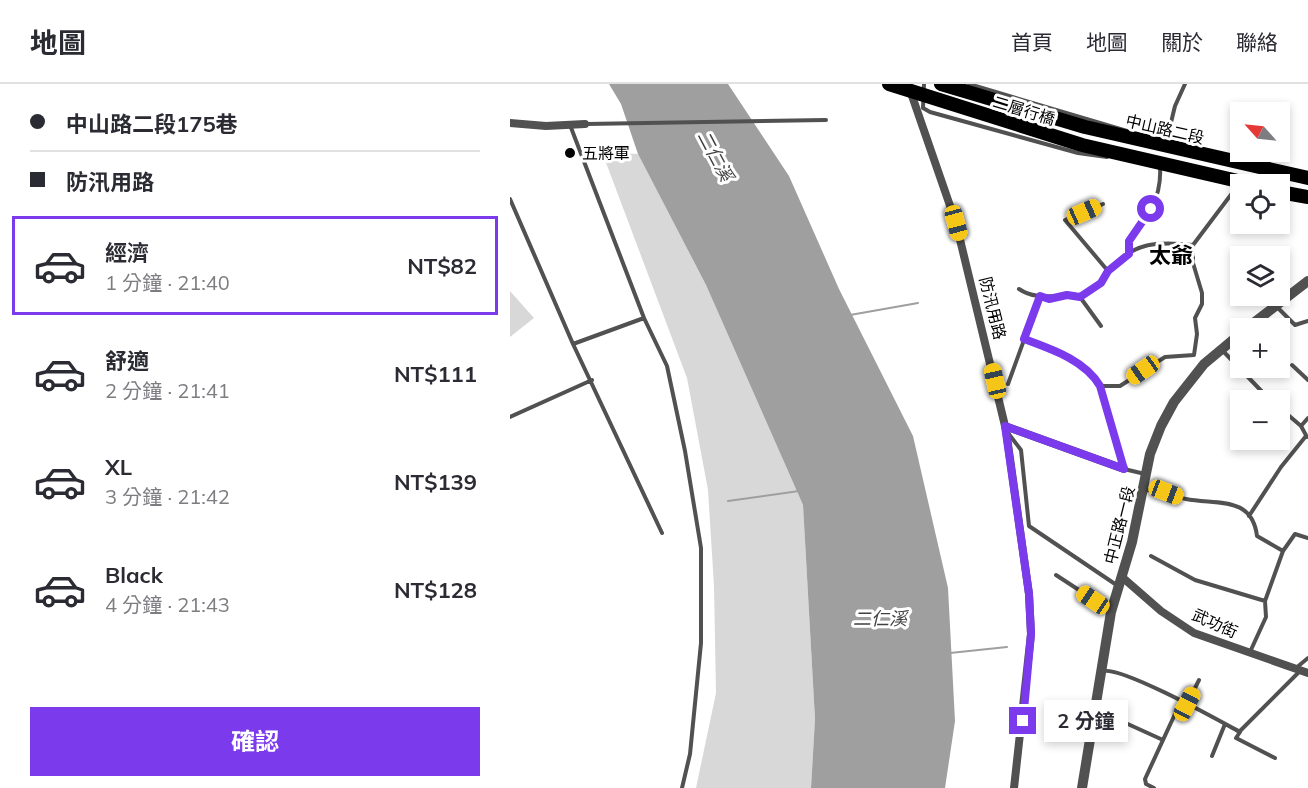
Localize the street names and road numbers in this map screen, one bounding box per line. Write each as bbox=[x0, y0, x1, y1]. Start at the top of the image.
street label: 二層行橋 bbox=[990, 91, 1058, 129]
street label: 中山路二段 bbox=[1124, 110, 1206, 148]
street label: 防汛用路 bbox=[976, 275, 1010, 341]
street label: 中正路一段 bbox=[1100, 484, 1138, 566]
street label: 武功街 bbox=[1189, 604, 1241, 642]

